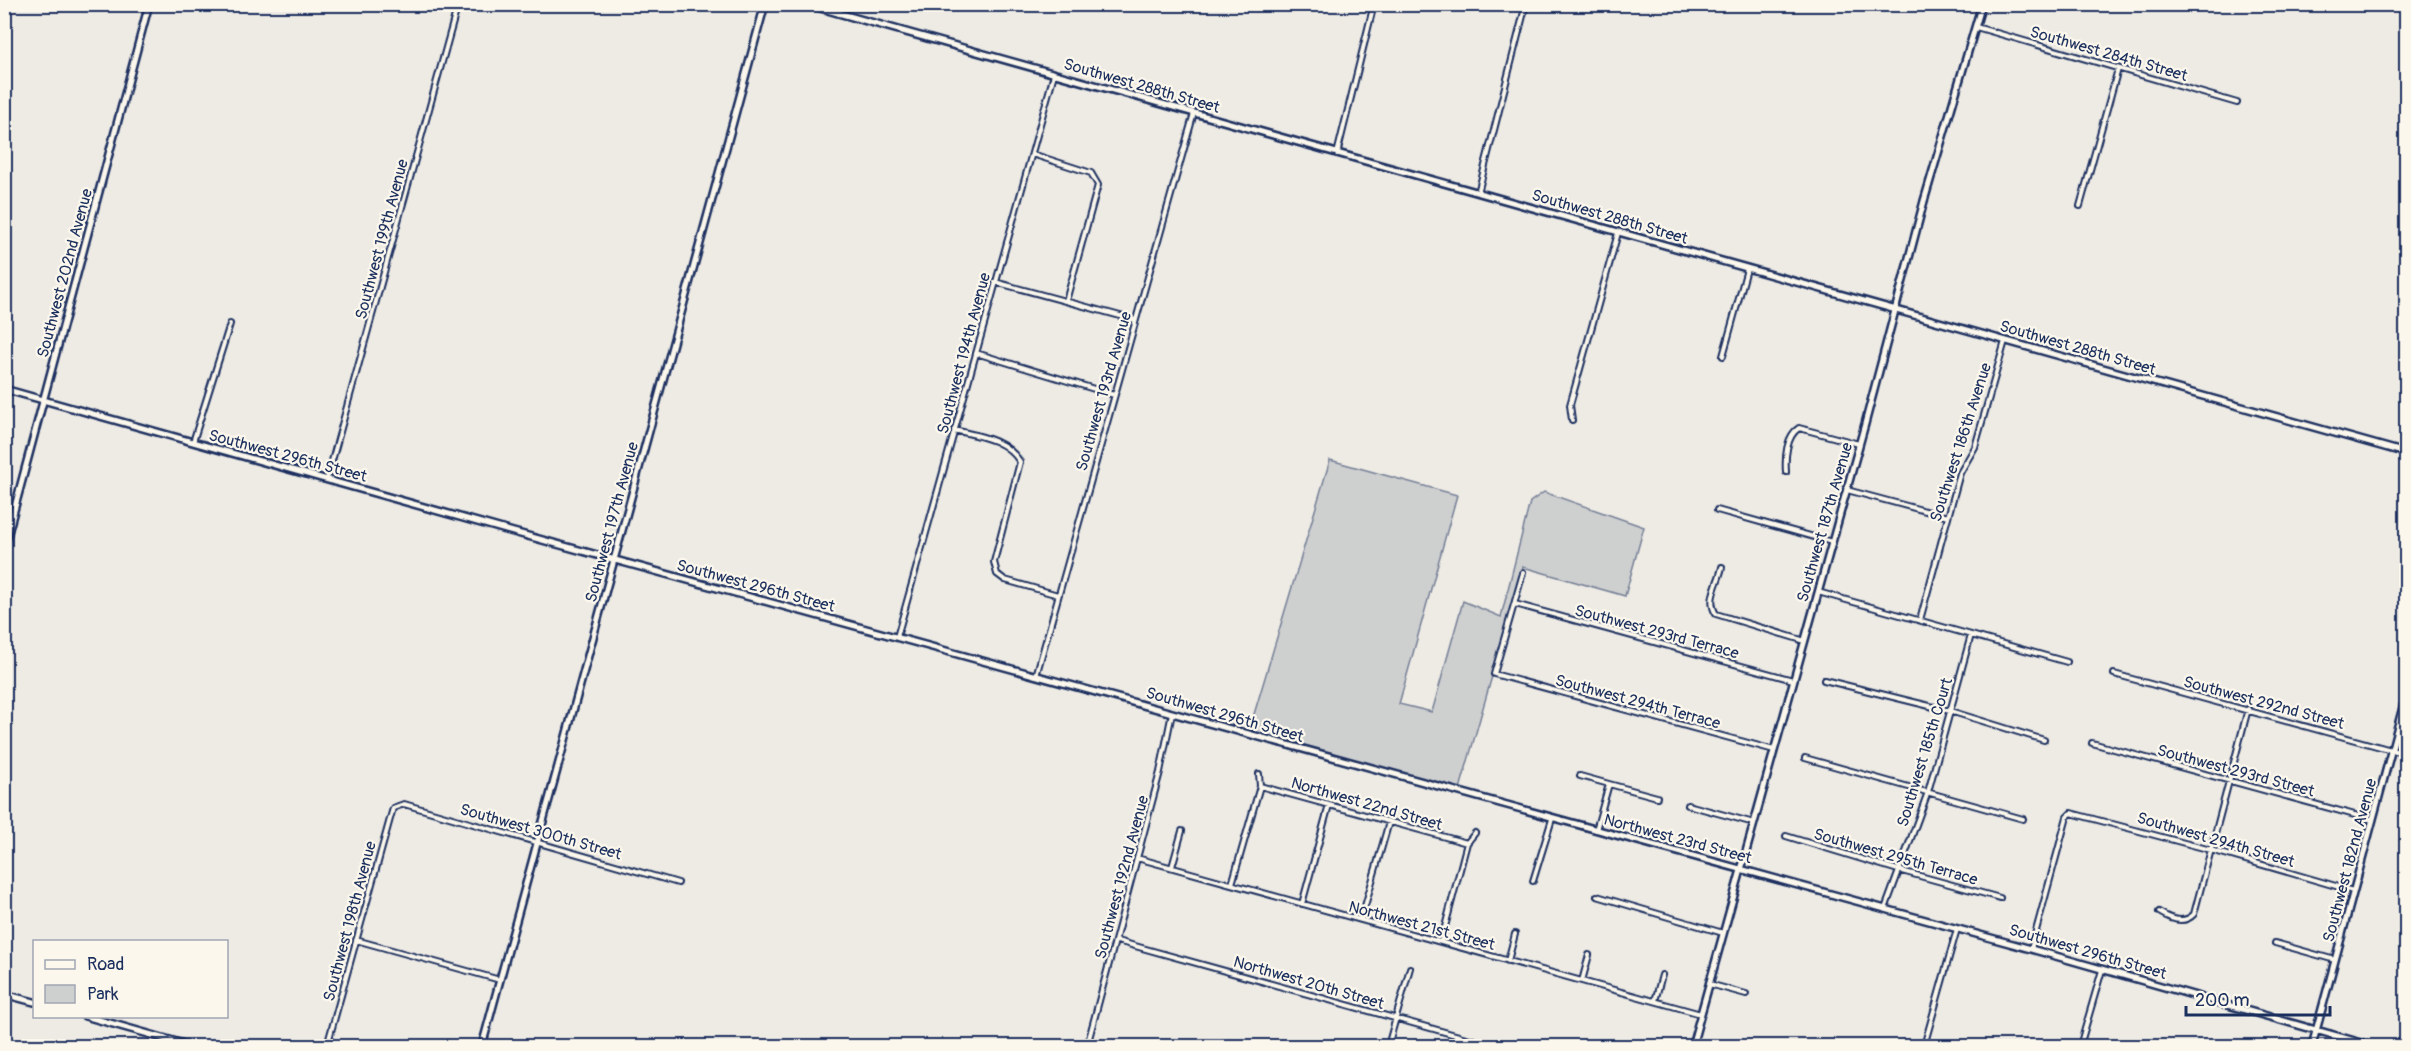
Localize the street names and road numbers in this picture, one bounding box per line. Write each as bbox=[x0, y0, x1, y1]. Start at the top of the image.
street label: Southwest 284th Street bbox=[2028, 22, 2190, 86]
street label: Southwest 288th Street bbox=[1061, 54, 1223, 118]
street label: Southwest 199th Avenue bbox=[351, 157, 413, 322]
street label: Southwest 288th Street bbox=[1529, 185, 1691, 249]
street label: Southwest 202nd Avenue bbox=[33, 187, 97, 360]
street label: Southwest 194th Avenue bbox=[933, 270, 995, 436]
street label: Southwest 193rd Avenue bbox=[1072, 309, 1136, 473]
street label: Southwest 288th Street bbox=[1997, 316, 2159, 380]
street label: Southwest 186th Avenue bbox=[1926, 360, 1996, 524]
street label: Southwest 296th Street bbox=[206, 425, 370, 487]
street label: Southwest 197th Avenue bbox=[581, 440, 643, 605]
street label: Southwest 187th Avenue bbox=[1793, 440, 1857, 604]
street label: Southwest 296th Street bbox=[674, 555, 838, 617]
street label: Southwest 293rd Terrace bbox=[1572, 600, 1741, 664]
street label: Southwest 294th Terrace bbox=[1553, 670, 1723, 734]
street label: Southwest 292nd Street bbox=[2181, 672, 2347, 734]
street label: Southwest 185th Court bbox=[1893, 675, 1957, 829]
street label: Southwest 296th Street bbox=[1144, 683, 1306, 747]
street label: Southwest 293rd Street bbox=[2155, 740, 2317, 802]
street label: Northwest 22nd Street bbox=[1289, 773, 1445, 835]
street label: Southwest 182nd Avenue bbox=[2319, 776, 2381, 944]
street label: Southwest 192nd Avenue bbox=[1090, 793, 1153, 961]
street label: Southwest 300th Street bbox=[458, 799, 624, 865]
street label: Southwest 294th Street bbox=[2135, 808, 2297, 872]
street label: Northwest 23rd Street bbox=[1602, 810, 1754, 868]
street label: Southwest 295th Terrace bbox=[1811, 824, 1980, 890]
street label: Southwest 198th Avenue bbox=[319, 839, 381, 1003]
street label: Northwest 21st Street bbox=[1346, 897, 1498, 955]
street label: Southwest 296th Street bbox=[2007, 920, 2169, 984]
street label: Northwest 20th Street bbox=[1231, 952, 1387, 1014]

